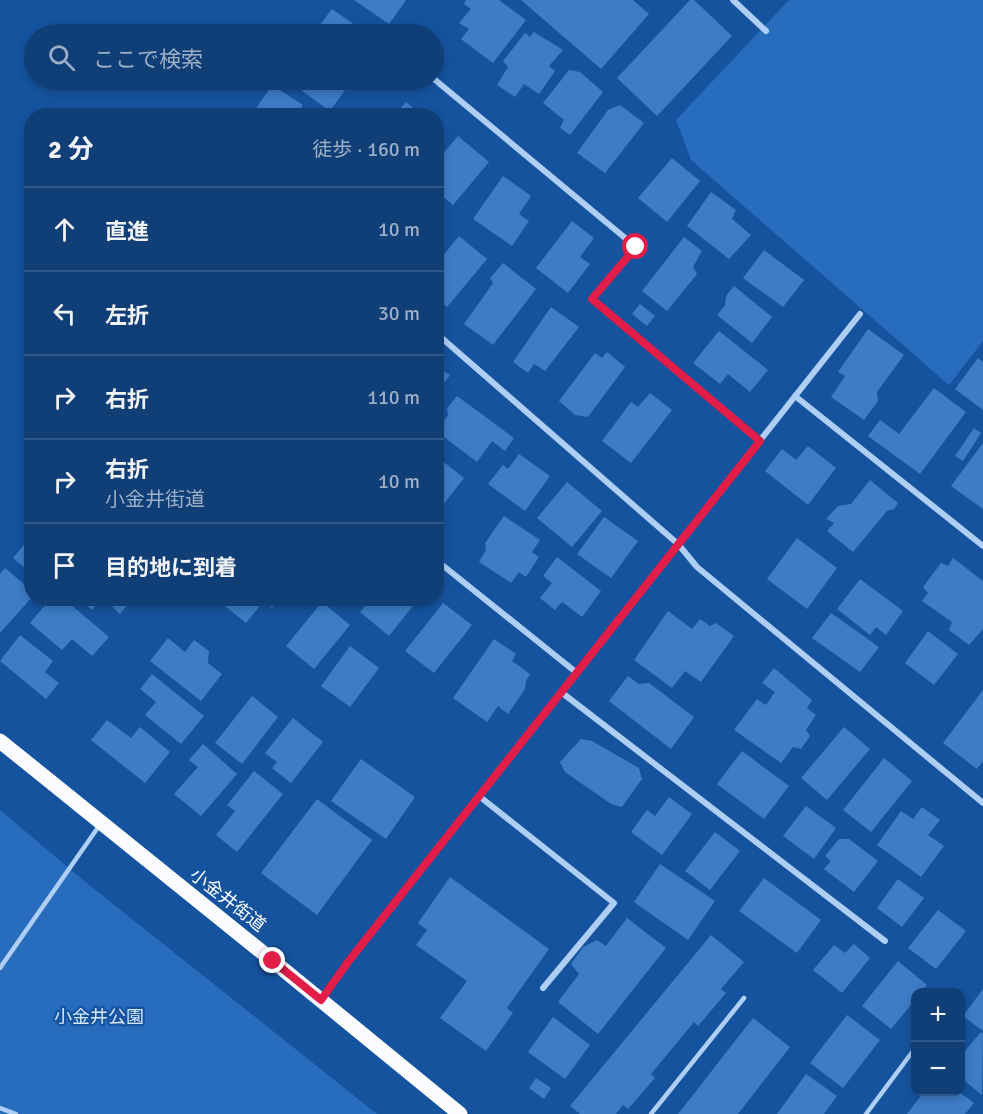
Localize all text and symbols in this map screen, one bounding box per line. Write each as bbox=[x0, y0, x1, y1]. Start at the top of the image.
search box bbox=[24, 24, 444, 90]
icon: search bbox=[45, 41, 78, 74]
text: ここで検索 bbox=[93, 46, 203, 73]
text: 2 分 bbox=[48, 134, 94, 166]
text: 徒歩 · 160 m bbox=[312, 137, 420, 162]
icon: ahead bbox=[48, 213, 81, 246]
text: 10 m bbox=[378, 217, 420, 242]
text: 直進 bbox=[105, 218, 149, 245]
route start bbox=[622, 233, 648, 259]
icon: left bbox=[48, 297, 81, 330]
text: 30 m bbox=[378, 301, 420, 326]
text: 左折 bbox=[105, 302, 149, 329]
icon: right bbox=[48, 381, 81, 414]
text: 110 m bbox=[367, 385, 420, 410]
text: 右折 bbox=[105, 386, 149, 413]
text: 右折 bbox=[105, 456, 149, 483]
icon: right bbox=[48, 465, 81, 498]
text: 10 m bbox=[378, 469, 420, 494]
text: 小金井街道 bbox=[105, 487, 205, 512]
icon: arrive bbox=[48, 549, 81, 582]
text: 目的地に到着 bbox=[105, 554, 237, 581]
street label: 小金井街道 bbox=[186, 864, 270, 936]
route end bbox=[259, 947, 285, 973]
map controls bbox=[911, 988, 965, 1096]
button: + bbox=[911, 988, 965, 1042]
park label: 小金井公園 bbox=[54, 1006, 144, 1028]
button: − bbox=[911, 1042, 965, 1096]

